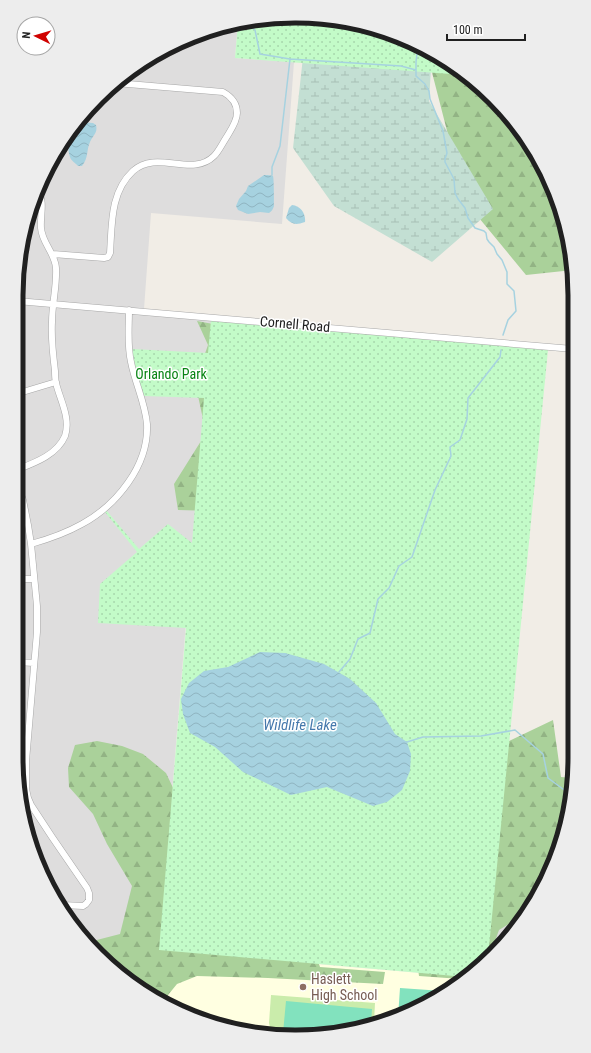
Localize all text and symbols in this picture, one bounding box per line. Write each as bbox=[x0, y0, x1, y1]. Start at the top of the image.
north arrow bbox=[16, 16, 56, 56]
scale bar bbox=[447, 16, 525, 42]
text: 100 m bbox=[453, 23, 483, 37]
text: N bbox=[20, 31, 33, 39]
street label: Cornell Road bbox=[259, 313, 331, 335]
park label: Orlando Park bbox=[135, 366, 207, 382]
water label: Wildlife Lake bbox=[263, 716, 337, 734]
place label: Haslett High School bbox=[311, 971, 378, 1003]
marker: Haslett High School bbox=[298, 982, 308, 992]

